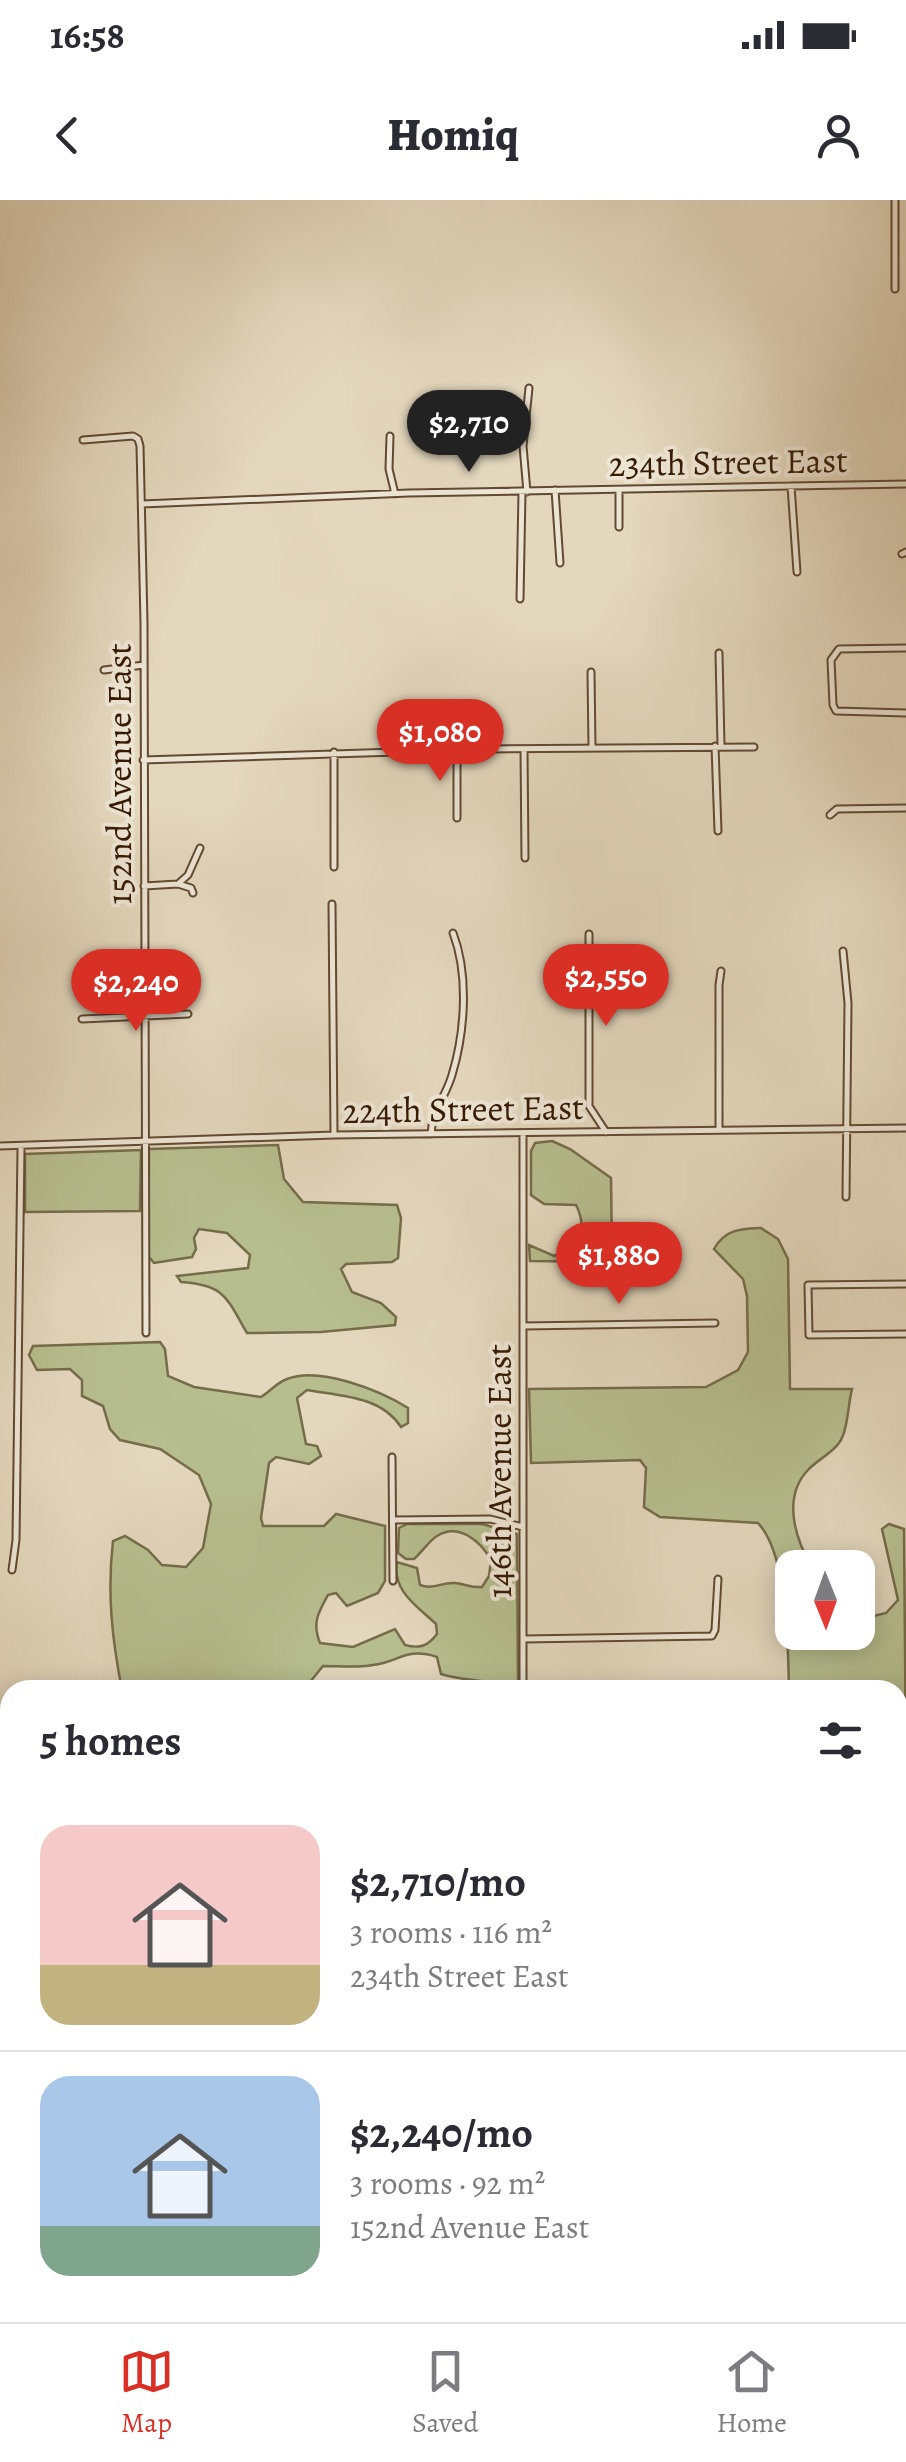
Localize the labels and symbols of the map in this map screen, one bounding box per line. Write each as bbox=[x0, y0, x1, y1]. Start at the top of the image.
pin: $2,710 bbox=[388, 390, 550, 475]
street label: 234th Street East bbox=[608, 436, 848, 488]
street label: 152nd Avenue East bbox=[95, 643, 143, 905]
pin: $1,080 bbox=[359, 699, 521, 784]
pin: $2,550 bbox=[525, 944, 687, 1029]
pin: $2,240 bbox=[55, 949, 217, 1034]
street label: 224th Street East bbox=[342, 1083, 584, 1135]
pin: $1,880 bbox=[538, 1222, 700, 1307]
street label: 146th Avenue East bbox=[475, 1344, 523, 1598]
north arrow bbox=[775, 1550, 875, 1650]

